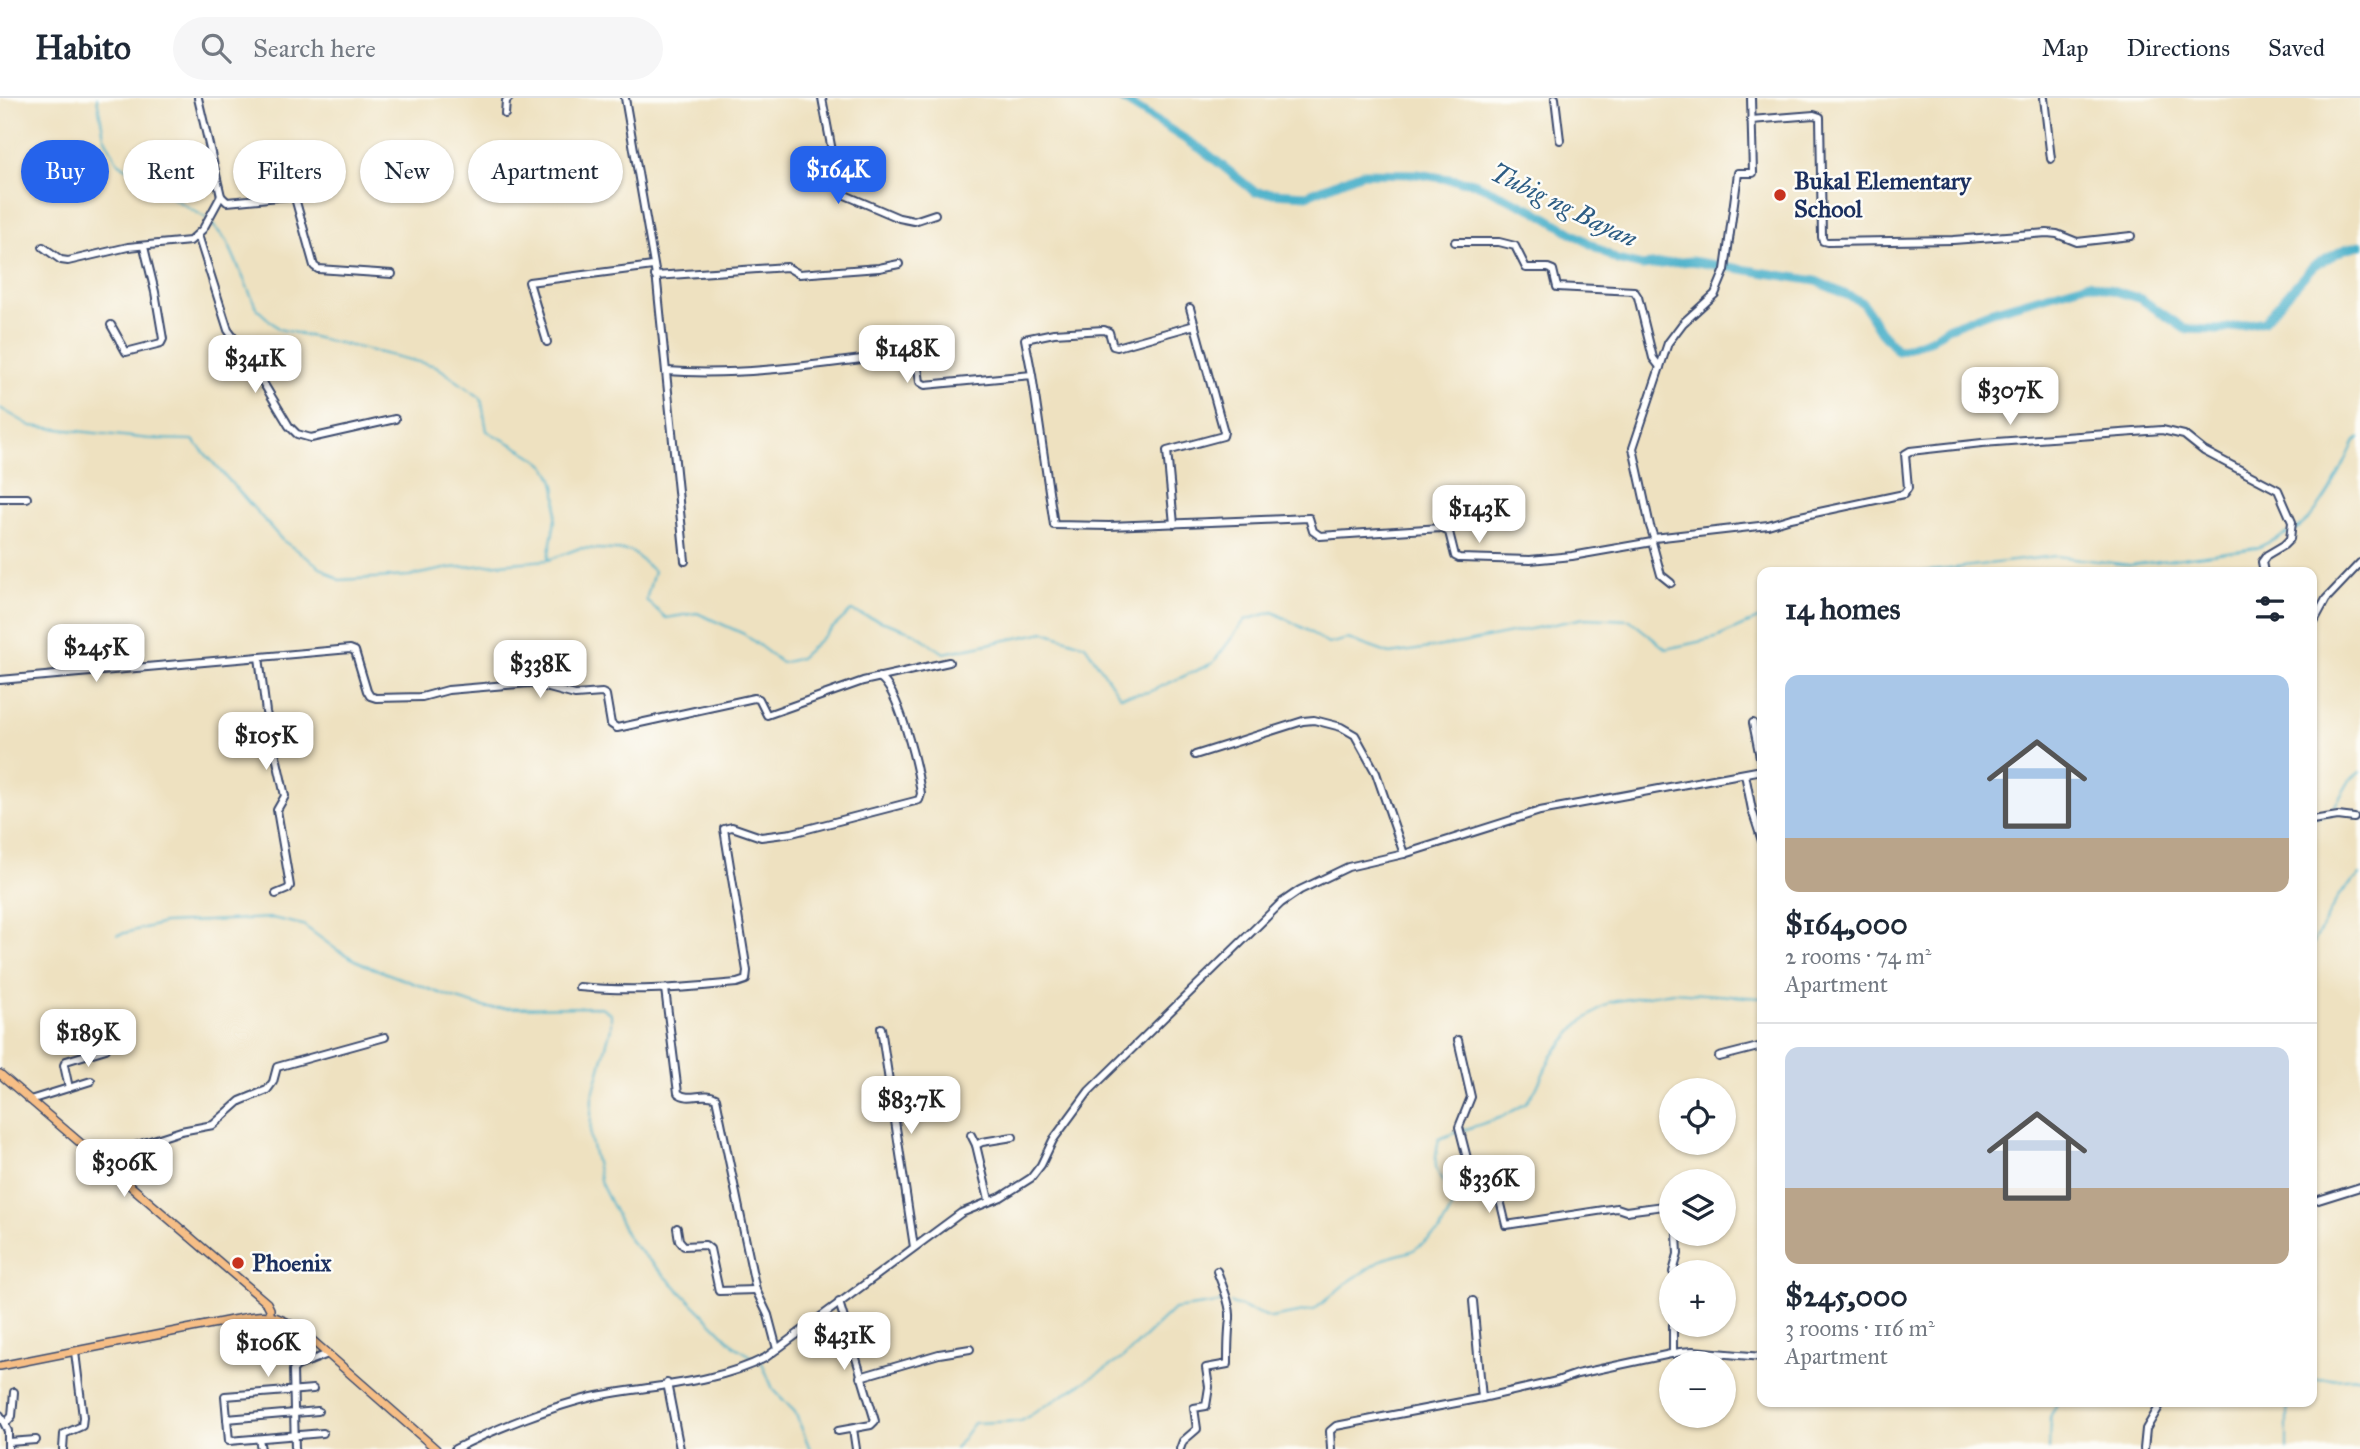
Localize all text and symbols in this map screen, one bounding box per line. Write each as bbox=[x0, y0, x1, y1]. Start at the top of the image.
search box bbox=[173, 17, 663, 80]
text: Habito bbox=[35, 28, 131, 68]
icon: search bbox=[197, 29, 235, 67]
text: Search here bbox=[253, 32, 376, 64]
text: Map bbox=[2042, 33, 2089, 63]
text: Directions bbox=[2127, 33, 2230, 63]
text: Saved bbox=[2268, 33, 2325, 63]
chip: Buy bbox=[21, 140, 109, 203]
chip: Rent bbox=[123, 140, 219, 203]
chip: Filters bbox=[233, 140, 346, 203]
chip: New bbox=[360, 140, 454, 203]
chip: Apartment bbox=[468, 140, 623, 203]
pin: $164K bbox=[789, 146, 887, 206]
text: $164K bbox=[806, 155, 870, 183]
water label: Tubig ng Bayan bbox=[1485, 156, 1643, 254]
place label: Bukal Elementary School bbox=[1794, 166, 1973, 224]
marker: Bukal Elementary School bbox=[1772, 187, 1788, 203]
pin: $148K bbox=[858, 326, 956, 385]
text: $148K bbox=[875, 334, 939, 362]
pin: $341K bbox=[206, 336, 304, 395]
text: $341K bbox=[224, 344, 286, 372]
pin: $307K bbox=[1961, 368, 2059, 427]
text: $307K bbox=[1978, 376, 2042, 404]
pin: $143K bbox=[1430, 486, 1528, 545]
text: $143K bbox=[1448, 494, 1510, 522]
icon: filters bbox=[2251, 590, 2289, 628]
text: 14 homes bbox=[1785, 591, 1900, 627]
pin: $245K bbox=[47, 624, 145, 684]
text: $245K bbox=[64, 633, 128, 661]
pin: $338K bbox=[491, 640, 589, 700]
text: $338K bbox=[510, 649, 570, 677]
pin: $105K bbox=[217, 712, 315, 772]
text: $105K bbox=[234, 721, 298, 749]
icon: home bbox=[1974, 721, 2100, 847]
text: $164,000 bbox=[1785, 906, 1908, 942]
text: 2 rooms · 74 m² bbox=[1785, 942, 1931, 970]
text: Apartment bbox=[1785, 970, 1888, 998]
pin: $189K bbox=[39, 1010, 137, 1069]
text: $189K bbox=[56, 1018, 120, 1046]
pin: $83.7K bbox=[854, 1076, 968, 1136]
map controls bbox=[1659, 1078, 1736, 1428]
button: locate bbox=[1659, 1078, 1736, 1155]
text: $83.7K bbox=[877, 1085, 945, 1113]
icon: home bbox=[1974, 1093, 2100, 1219]
pin: $306K bbox=[75, 1140, 173, 1199]
text: $306K bbox=[92, 1148, 156, 1176]
pin: $336K bbox=[1440, 1156, 1538, 1215]
text: $336K bbox=[1459, 1164, 1519, 1192]
button: layers bbox=[1659, 1169, 1736, 1246]
place label: Phoenix bbox=[252, 1248, 332, 1278]
marker: Phoenix bbox=[230, 1255, 246, 1271]
button: + bbox=[1659, 1260, 1736, 1337]
text: $245,000 bbox=[1785, 1278, 1908, 1314]
pin: $431K bbox=[795, 1312, 893, 1372]
text: 3 rooms · 116 m² bbox=[1785, 1314, 1935, 1342]
pin: $106K bbox=[219, 1320, 317, 1379]
text: $431K bbox=[813, 1321, 875, 1349]
text: $106K bbox=[236, 1328, 300, 1356]
text: Apartment bbox=[1785, 1342, 1888, 1370]
button: − bbox=[1659, 1351, 1736, 1428]

